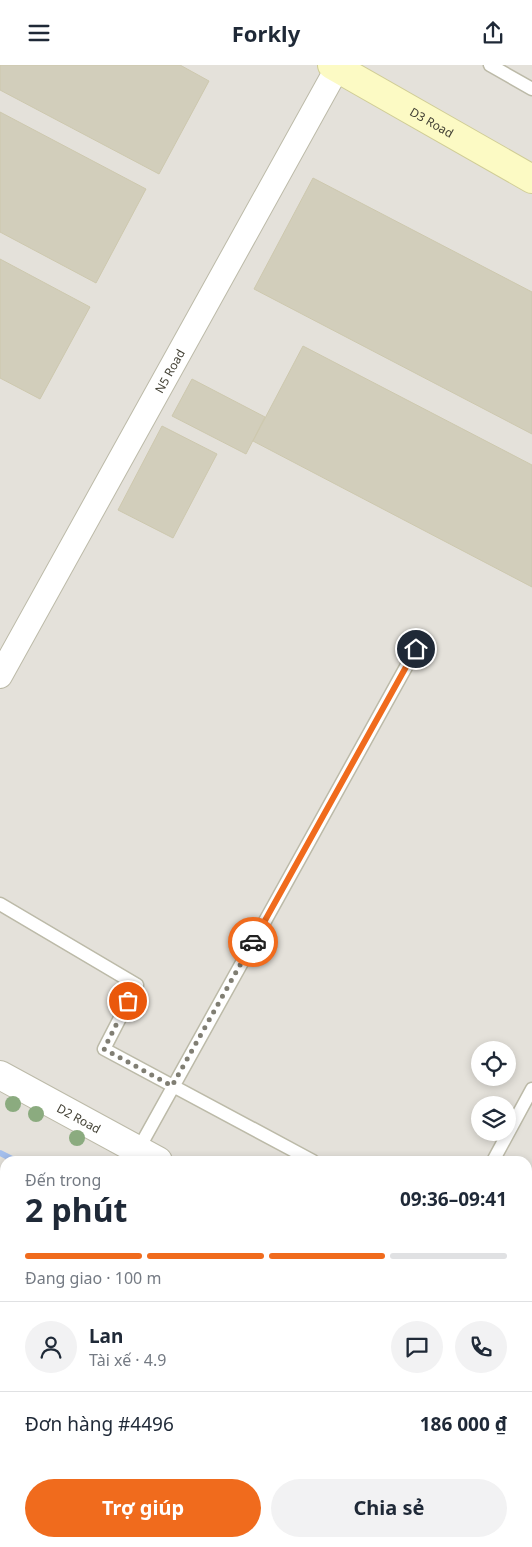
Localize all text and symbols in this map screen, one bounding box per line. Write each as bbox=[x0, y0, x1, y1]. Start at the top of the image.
text: Forkly bbox=[232, 18, 300, 48]
icon: menu bbox=[25, 19, 53, 47]
icon: share bbox=[479, 19, 507, 47]
street label: D3 Road bbox=[407, 103, 457, 141]
street label: N5 Road bbox=[150, 346, 188, 396]
pin bbox=[395, 628, 437, 670]
icon: home bbox=[402, 635, 430, 663]
courier bbox=[228, 917, 278, 967]
icon: car bbox=[239, 928, 267, 956]
pin bbox=[107, 980, 149, 1022]
icon: bag bbox=[114, 987, 142, 1015]
map controls bbox=[471, 1041, 516, 1141]
button: locate bbox=[471, 1041, 516, 1086]
button: layers bbox=[471, 1096, 516, 1141]
street label: D2 Road bbox=[54, 1099, 104, 1137]
text: Đến trong bbox=[25, 1169, 101, 1191]
text: 09:36–09:41 bbox=[400, 1186, 507, 1212]
text: 2 phút bbox=[25, 1188, 127, 1231]
text: Đang giao · 100 m bbox=[25, 1267, 161, 1289]
button: person bbox=[25, 1321, 77, 1373]
button: chat bbox=[391, 1321, 443, 1373]
button: phone bbox=[455, 1321, 507, 1373]
text: Lan bbox=[89, 1323, 123, 1349]
text: Tài xế · 4.9 bbox=[89, 1349, 166, 1371]
text: Đơn hàng #4496 bbox=[25, 1411, 174, 1437]
text: 186 000 ₫ bbox=[420, 1411, 507, 1437]
button: Trợ giúp bbox=[25, 1479, 261, 1537]
button: Chia sẻ bbox=[271, 1479, 507, 1537]

